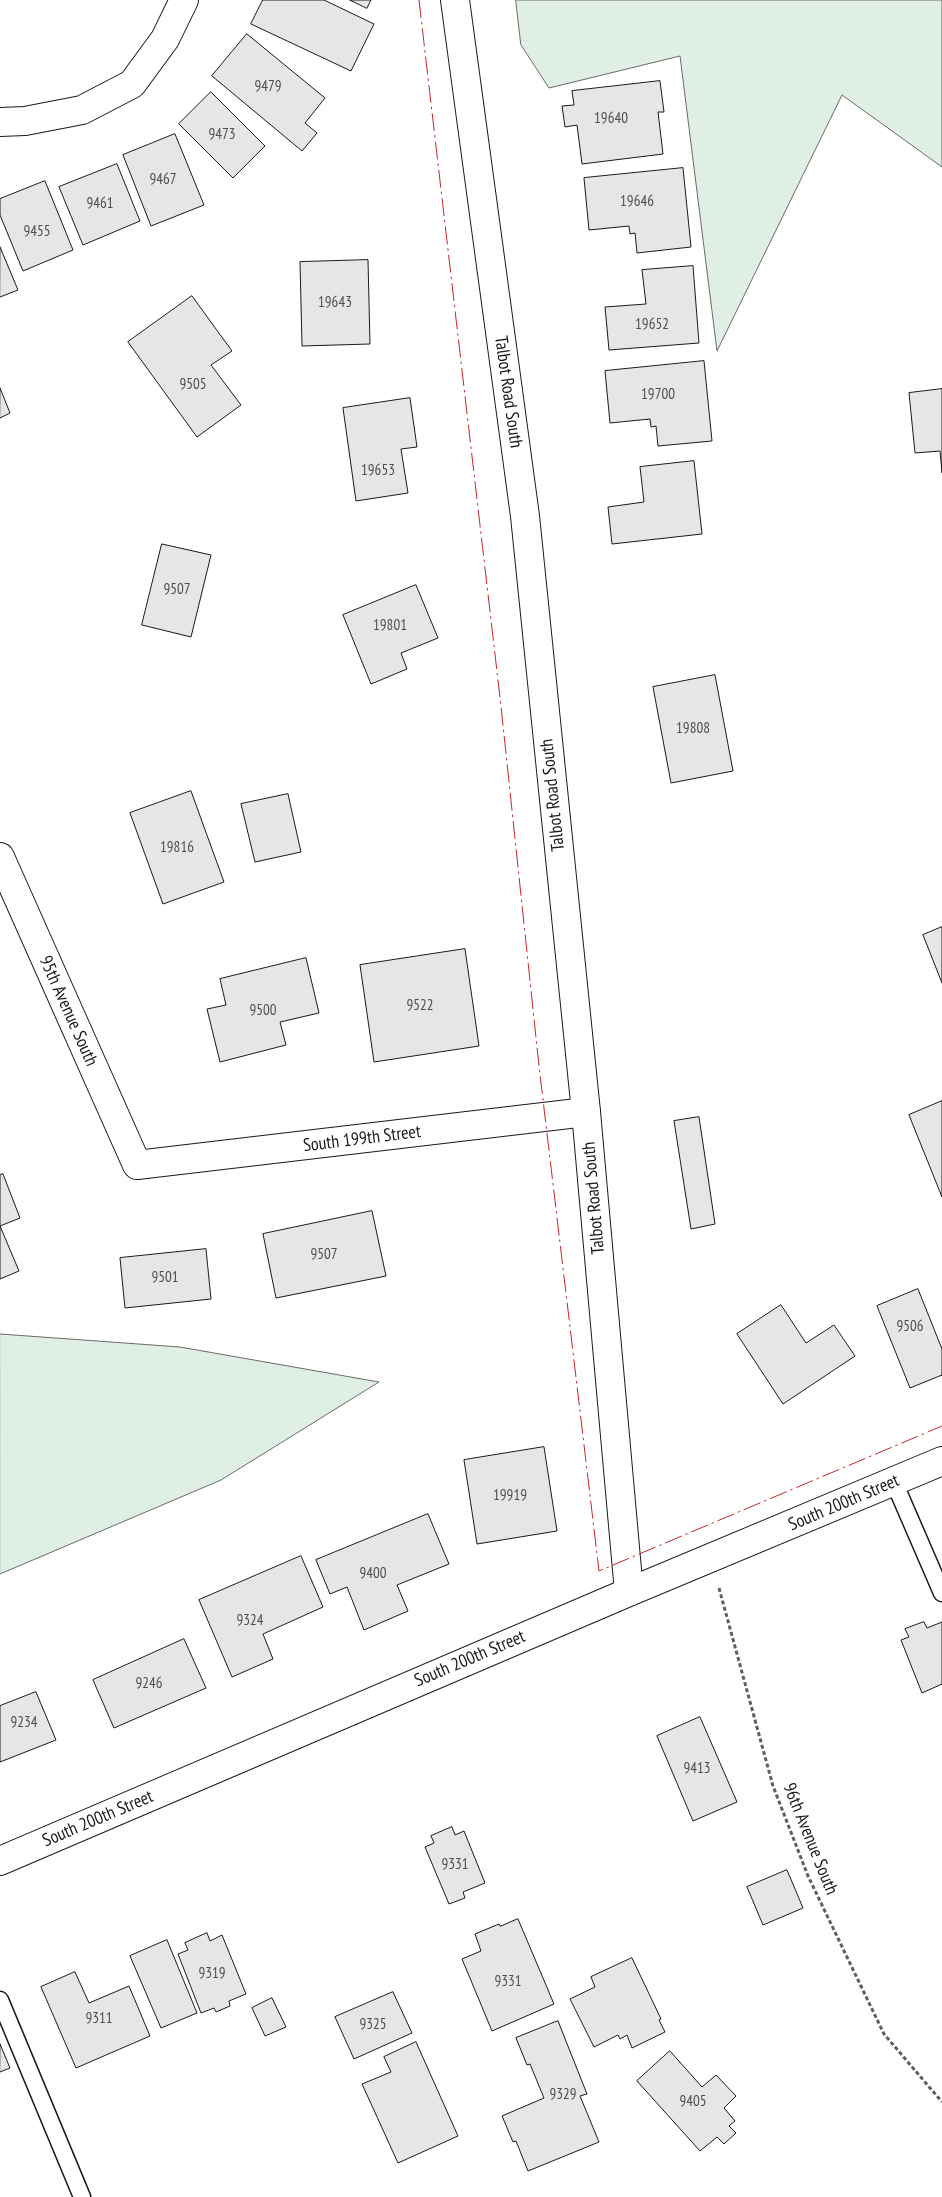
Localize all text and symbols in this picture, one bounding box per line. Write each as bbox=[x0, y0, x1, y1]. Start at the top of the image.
house number: 9479 bbox=[255, 78, 281, 96]
house number: 19640 bbox=[594, 110, 628, 128]
house number: 9473 bbox=[209, 126, 235, 144]
house number: 9467 bbox=[150, 171, 176, 189]
house number: 19646 bbox=[620, 193, 654, 211]
house number: 9461 bbox=[87, 195, 113, 213]
house number: 9455 bbox=[24, 223, 50, 241]
house number: 19643 bbox=[318, 294, 352, 312]
house number: 19652 bbox=[635, 316, 669, 334]
street label: Talbot Road South bbox=[489, 335, 527, 449]
house number: 9505 bbox=[180, 376, 206, 394]
house number: 19700 bbox=[641, 386, 675, 404]
house number: 19653 bbox=[361, 462, 395, 480]
house number: 9507 bbox=[164, 581, 190, 599]
house number: 19801 bbox=[373, 617, 407, 635]
house number: 19808 bbox=[676, 720, 710, 738]
street label: Talbot Road South bbox=[536, 738, 570, 852]
house number: 19816 bbox=[160, 839, 194, 857]
street label: 95th Avenue South bbox=[34, 953, 102, 1069]
house number: 9522 bbox=[407, 997, 433, 1015]
house number: 9500 bbox=[250, 1002, 276, 1020]
street label: South 199th Street bbox=[302, 1121, 422, 1157]
street label: Talbot Road South bbox=[578, 1141, 610, 1255]
house number: 9507 bbox=[311, 1246, 337, 1264]
house number: 9501 bbox=[152, 1269, 178, 1287]
house number: 9506 bbox=[897, 1318, 923, 1336]
street label: South 200th Street bbox=[785, 1470, 903, 1536]
house number: 19919 bbox=[493, 1487, 527, 1505]
house number: 9400 bbox=[360, 1565, 386, 1583]
house number: 9324 bbox=[237, 1612, 263, 1630]
street label: South 200th Street bbox=[411, 1626, 529, 1692]
house number: 9246 bbox=[136, 1675, 162, 1693]
house number: 9234 bbox=[11, 1714, 37, 1732]
house number: 9413 bbox=[684, 1760, 710, 1778]
street label: 96th Avenue South bbox=[778, 1780, 842, 1898]
street label: South 200th Street bbox=[39, 1786, 157, 1852]
house number: 9331 bbox=[442, 1856, 468, 1874]
house number: 9319 bbox=[199, 1965, 225, 1983]
house number: 9331 bbox=[495, 1973, 521, 1991]
house number: 9311 bbox=[86, 2010, 112, 2028]
house number: 9325 bbox=[360, 2016, 386, 2034]
house number: 9329 bbox=[550, 2086, 576, 2104]
house number: 9405 bbox=[680, 2093, 706, 2111]

